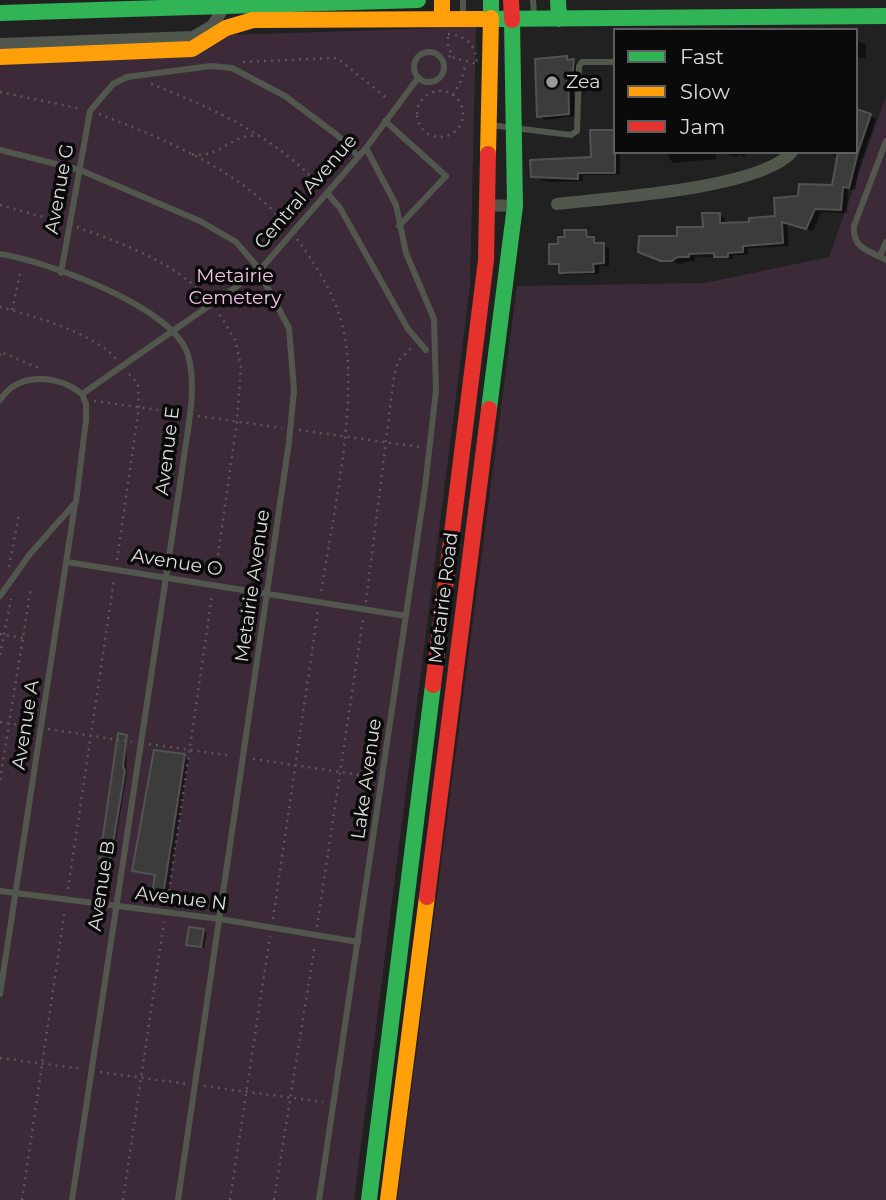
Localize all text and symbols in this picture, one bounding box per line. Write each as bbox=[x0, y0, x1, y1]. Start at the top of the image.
legend bbox=[613, 28, 858, 154]
text: Fast bbox=[680, 44, 724, 69]
place label: Zea bbox=[566, 71, 600, 93]
marker: Zea bbox=[544, 74, 560, 90]
text: Slow bbox=[680, 79, 730, 104]
text: Jam bbox=[680, 114, 725, 139]
street label: Central Avenue bbox=[250, 130, 362, 254]
street label: Avenue G bbox=[41, 142, 79, 236]
park label: Metairie Cemetery bbox=[189, 265, 281, 309]
street label: Avenue E bbox=[151, 405, 185, 497]
street label: Metairie Avenue bbox=[231, 508, 275, 664]
street label: Metairie Road bbox=[425, 531, 463, 665]
street label: Avenue O bbox=[129, 544, 225, 582]
street label: Avenue A bbox=[8, 679, 44, 771]
street label: Lake Avenue bbox=[347, 717, 387, 841]
street label: Avenue B bbox=[84, 839, 120, 933]
street label: Avenue N bbox=[134, 882, 228, 916]

